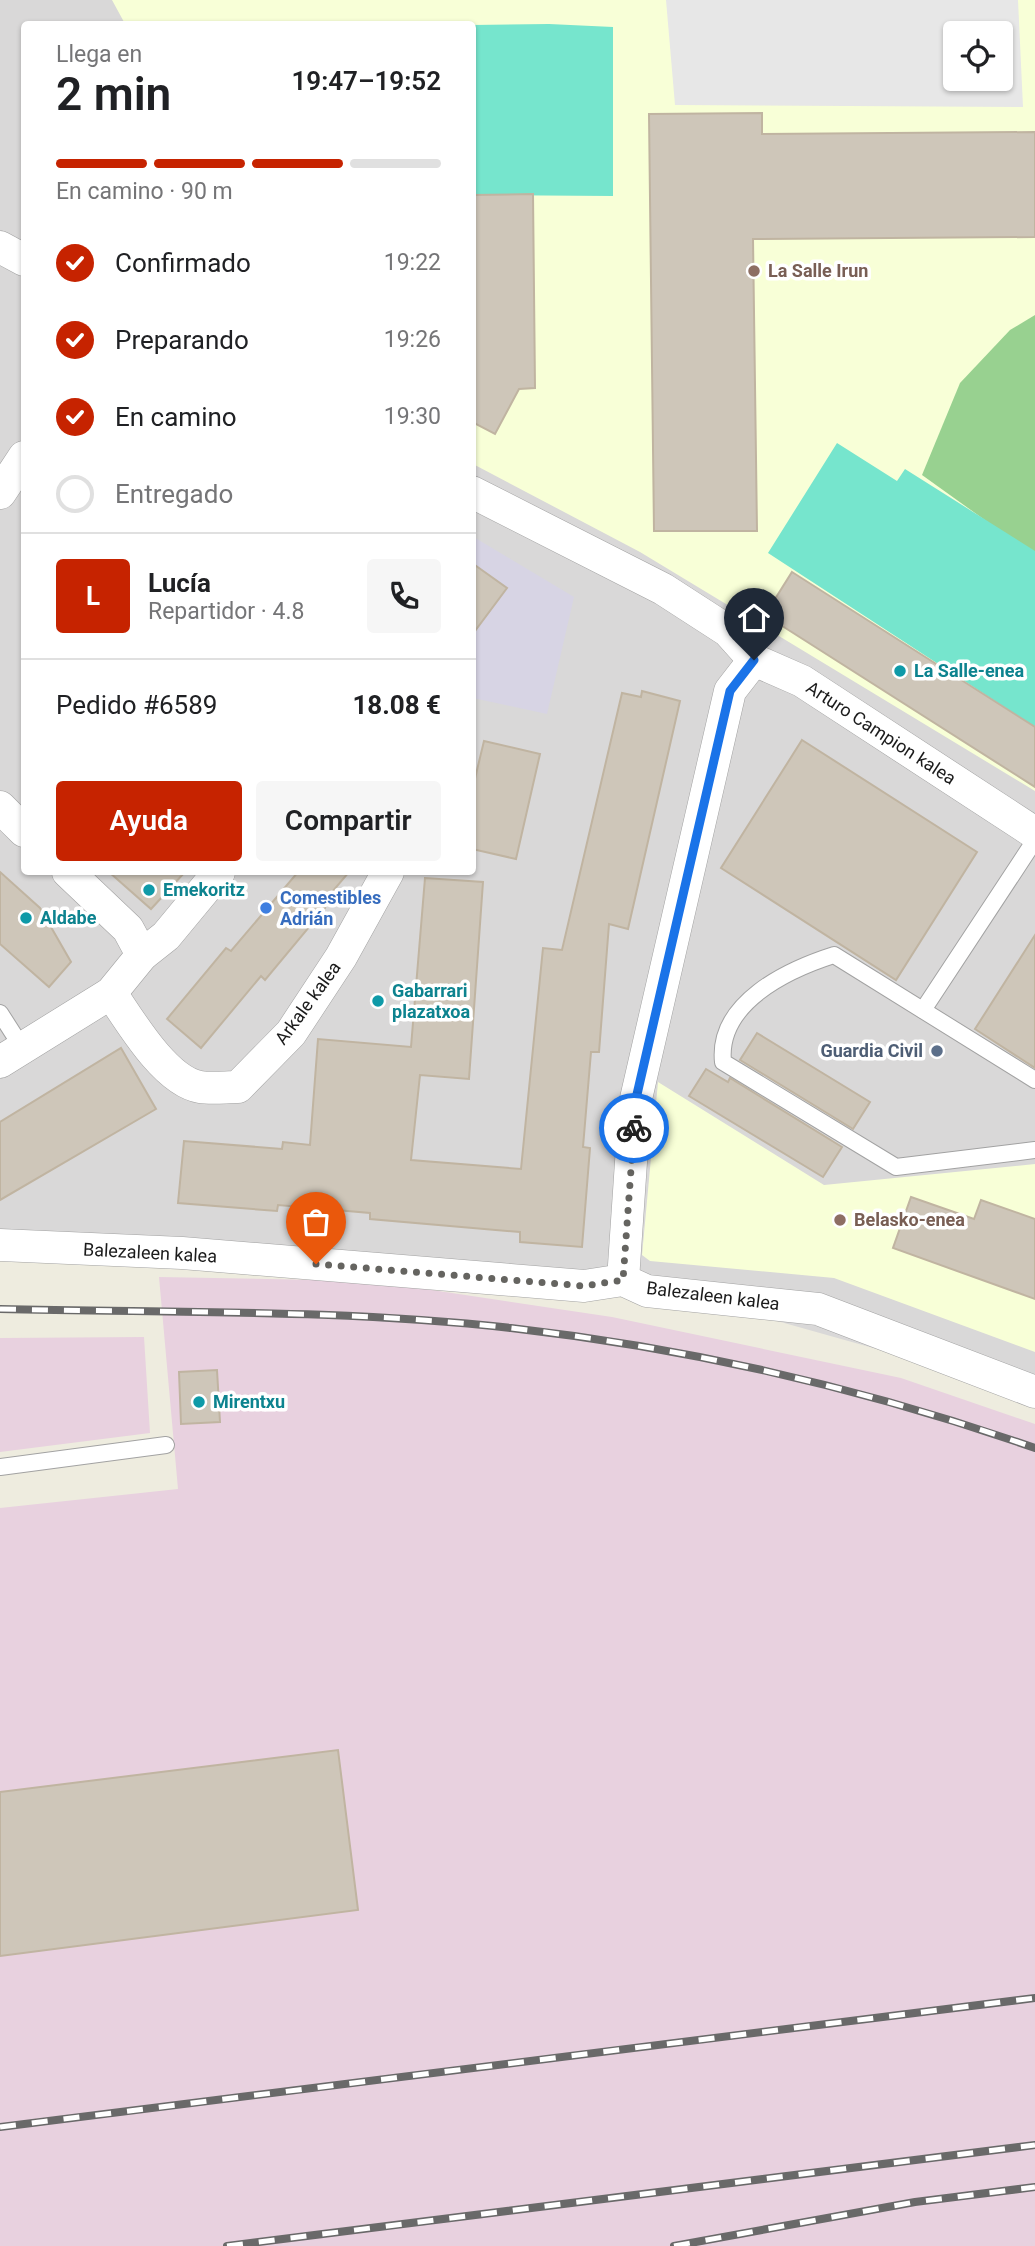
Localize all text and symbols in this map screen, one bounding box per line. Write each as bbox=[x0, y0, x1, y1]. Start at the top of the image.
map controls bbox=[943, 21, 1013, 91]
button: locate bbox=[943, 21, 1013, 91]
text: Llega en bbox=[56, 41, 142, 68]
text: 19:47–19:52 bbox=[291, 66, 441, 96]
text: 2 min bbox=[56, 67, 171, 121]
text: En camino · 90 m bbox=[56, 178, 233, 205]
icon: check bbox=[56, 244, 94, 282]
text: Confirmado bbox=[115, 248, 251, 278]
text: 19:22 bbox=[384, 249, 441, 276]
place label: La Salle Irun bbox=[768, 260, 868, 281]
marker: La Salle Irun bbox=[746, 263, 762, 279]
icon: check bbox=[56, 321, 94, 359]
text: Preparando bbox=[115, 325, 249, 355]
text: 19:26 bbox=[384, 326, 441, 353]
icon: check bbox=[56, 398, 94, 436]
text: En camino bbox=[115, 402, 237, 432]
text: 19:30 bbox=[384, 403, 441, 430]
text: Entregado bbox=[115, 479, 233, 509]
button: phone bbox=[367, 559, 441, 633]
text: Lucía bbox=[148, 568, 211, 598]
text: L bbox=[86, 581, 100, 611]
pin bbox=[724, 588, 784, 660]
text: Repartidor · 4.8 bbox=[148, 598, 305, 625]
icon: home bbox=[735, 599, 773, 637]
place label: La Salle-enea bbox=[914, 660, 1024, 681]
marker: La Salle-enea bbox=[892, 663, 908, 679]
street label: Arturo Campion kalea bbox=[803, 676, 960, 789]
text: Pedido #6589 bbox=[56, 690, 217, 720]
text: 18.08 € bbox=[352, 690, 441, 720]
button: Ayuda bbox=[56, 781, 242, 861]
button: Compartir bbox=[256, 781, 441, 861]
place label: Emekoritz bbox=[163, 879, 245, 900]
marker: Emekoritz bbox=[141, 882, 157, 898]
place label: Comestibles Adrián bbox=[280, 887, 381, 929]
marker: Comestibles Adrián bbox=[258, 900, 274, 916]
place label: Aldabe bbox=[40, 907, 97, 928]
marker: Aldabe bbox=[18, 910, 34, 926]
street label: Arkale kalea bbox=[270, 957, 345, 1048]
place label: Gabarrari plazatxoa bbox=[392, 980, 470, 1022]
marker: Gabarrari plazatxoa bbox=[370, 993, 386, 1009]
place label: Guardia Civil bbox=[820, 1040, 923, 1061]
marker: Guardia Civil bbox=[929, 1043, 945, 1059]
courier bbox=[599, 1093, 669, 1163]
icon: bike bbox=[615, 1109, 653, 1147]
pin bbox=[286, 1192, 346, 1264]
icon: bag bbox=[297, 1203, 335, 1241]
place label: Belasko-enea bbox=[854, 1209, 965, 1230]
marker: Belasko-enea bbox=[832, 1212, 848, 1228]
street label: Balezaleen kalea bbox=[82, 1239, 218, 1266]
street label: Balezaleen kalea bbox=[645, 1277, 781, 1314]
place label: Mirentxu bbox=[213, 1391, 285, 1412]
marker: Mirentxu bbox=[191, 1394, 207, 1410]

